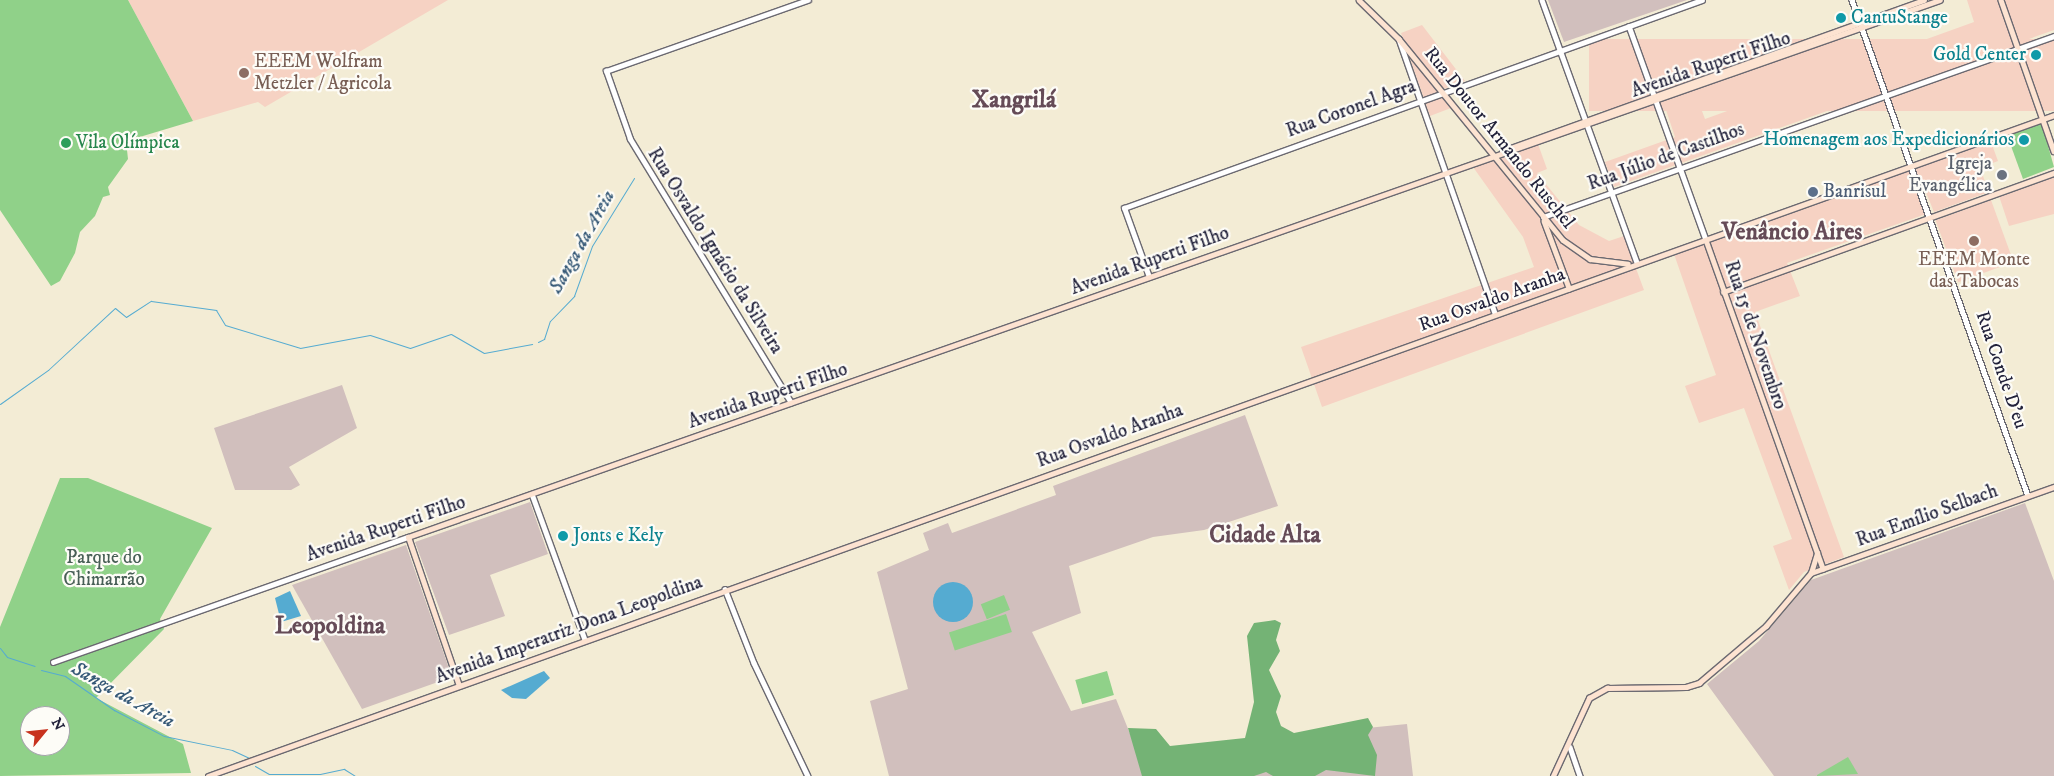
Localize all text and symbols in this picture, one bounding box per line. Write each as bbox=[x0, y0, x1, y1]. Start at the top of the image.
place label: CantuStange bbox=[1851, 7, 1948, 29]
marker: CantuStange bbox=[1835, 12, 1847, 24]
street label: Avenida Ruperti Filho bbox=[1628, 27, 1794, 103]
street label: Rua Doutor Armando Ruschel bbox=[1419, 43, 1579, 233]
place label: Gold Center bbox=[1933, 44, 2026, 66]
marker: Gold Center bbox=[2030, 49, 2042, 61]
place label: EEEM Wolfram Metzler / Agricola bbox=[254, 51, 392, 95]
marker: EEEM Wolfram Metzler / Agricola bbox=[238, 67, 250, 79]
street label: Rua Coronel Agra bbox=[1283, 75, 1419, 143]
district label: Xangrilá bbox=[972, 87, 1056, 115]
street label: Rua Júlio de Castilhos bbox=[1585, 118, 1747, 196]
place label: Homenagem aos Expedicionários bbox=[1763, 129, 2014, 151]
place label: Vila Olímpica bbox=[76, 132, 180, 154]
marker: Homenagem aos Expedicionários bbox=[2018, 134, 2030, 146]
marker: Vila Olímpica bbox=[60, 137, 72, 149]
street label: Rua Osvaldo Ignácio da Silveira bbox=[642, 144, 788, 358]
place label: Igreja Evangélica bbox=[1909, 153, 1992, 197]
marker: Igreja Evangélica bbox=[1996, 169, 2008, 181]
place label: Banrisul bbox=[1823, 181, 1886, 203]
water label: Sanga da Areia bbox=[544, 186, 620, 298]
marker: Banrisul bbox=[1807, 186, 1819, 198]
district label: Venâncio Aires bbox=[1722, 219, 1862, 247]
street label: Avenida Ruperti Filho bbox=[1068, 222, 1232, 300]
marker: EEEM Monte das Tabocas bbox=[1968, 235, 1980, 247]
place label: EEEM Monte das Tabocas bbox=[1918, 249, 2030, 293]
street label: Rua 15 de Novembro bbox=[1719, 258, 1791, 412]
street label: Rua Osvaldo Aranha bbox=[1416, 263, 1568, 337]
street label: Rua Conde D'eu bbox=[1970, 308, 2032, 432]
street label: Avenida Ruperti Filho bbox=[685, 358, 851, 434]
street label: Rua Osvaldo Aranha bbox=[1034, 399, 1186, 473]
street label: Rua Emílio Selbach bbox=[1853, 480, 2001, 552]
street label: Avenida Ruperti Filho bbox=[303, 491, 469, 567]
district label: Cidade Alta bbox=[1209, 522, 1321, 550]
place label: Jonts e Kely bbox=[573, 525, 663, 547]
marker: Jonts e Kely bbox=[557, 530, 569, 542]
park label: Parque do Chimarrão bbox=[63, 547, 145, 591]
street label: Avenida Imperatriz Dona Leopoldina bbox=[432, 571, 706, 689]
district label: Leopoldina bbox=[275, 613, 385, 641]
water label: Sanga da Areia bbox=[67, 657, 179, 733]
north arrow bbox=[20, 706, 70, 756]
text: N bbox=[47, 715, 68, 734]

